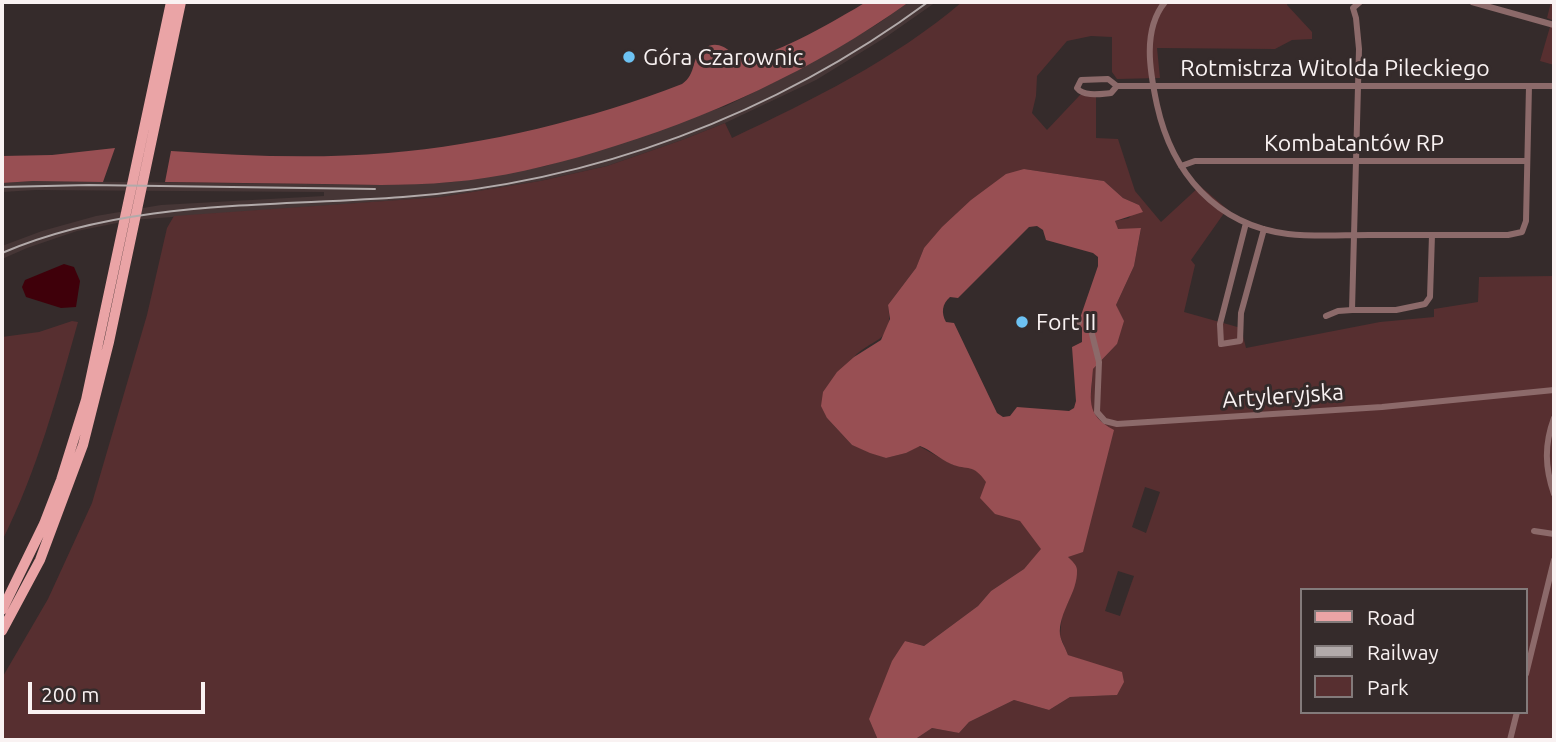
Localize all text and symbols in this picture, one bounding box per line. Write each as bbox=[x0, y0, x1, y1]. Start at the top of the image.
place label: Góra Czarownic bbox=[643, 43, 803, 71]
marker: Góra Czarownic bbox=[621, 49, 637, 65]
street label: Rotmistrza Witolda Pileckiego bbox=[1180, 54, 1490, 82]
street label: Kombatantów RP bbox=[1264, 129, 1444, 157]
place label: Fort II bbox=[1036, 308, 1096, 336]
marker: Fort II bbox=[1014, 314, 1030, 330]
street label: Artyleryjska bbox=[1221, 378, 1345, 414]
legend bbox=[1300, 588, 1528, 714]
text: Road bbox=[1367, 605, 1415, 629]
text: Railway bbox=[1367, 640, 1439, 664]
scale bar bbox=[32, 668, 208, 712]
text: Park bbox=[1367, 675, 1409, 699]
text: 200 m bbox=[41, 682, 99, 706]

